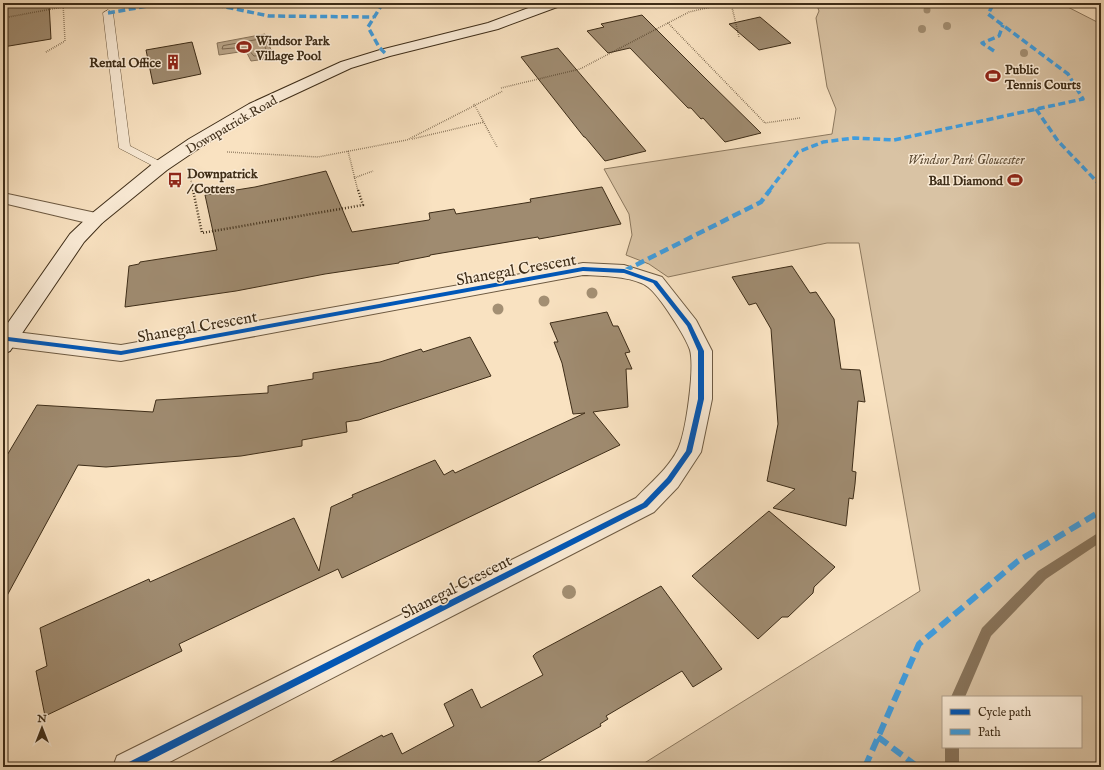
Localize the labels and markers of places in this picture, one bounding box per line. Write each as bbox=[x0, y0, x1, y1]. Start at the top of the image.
place label: Windsor Park Village Pool bbox=[255, 33, 331, 65]
sports icon: Windsor Park Village Pool bbox=[235, 38, 253, 56]
building icon: Rental Office bbox=[164, 53, 182, 71]
place label: Rental Office bbox=[89, 55, 161, 72]
place label: Public Tennis Courts bbox=[1004, 62, 1081, 94]
sports icon: Public Tennis Courts bbox=[984, 67, 1002, 85]
place label: Downpatrick / Cotters bbox=[186, 166, 259, 198]
bus stop icon: Downpatrick / Cotters bbox=[166, 171, 184, 189]
sports icon: Ball Diamond bbox=[1006, 171, 1024, 189]
place label: Ball Diamond bbox=[928, 173, 1004, 190]

